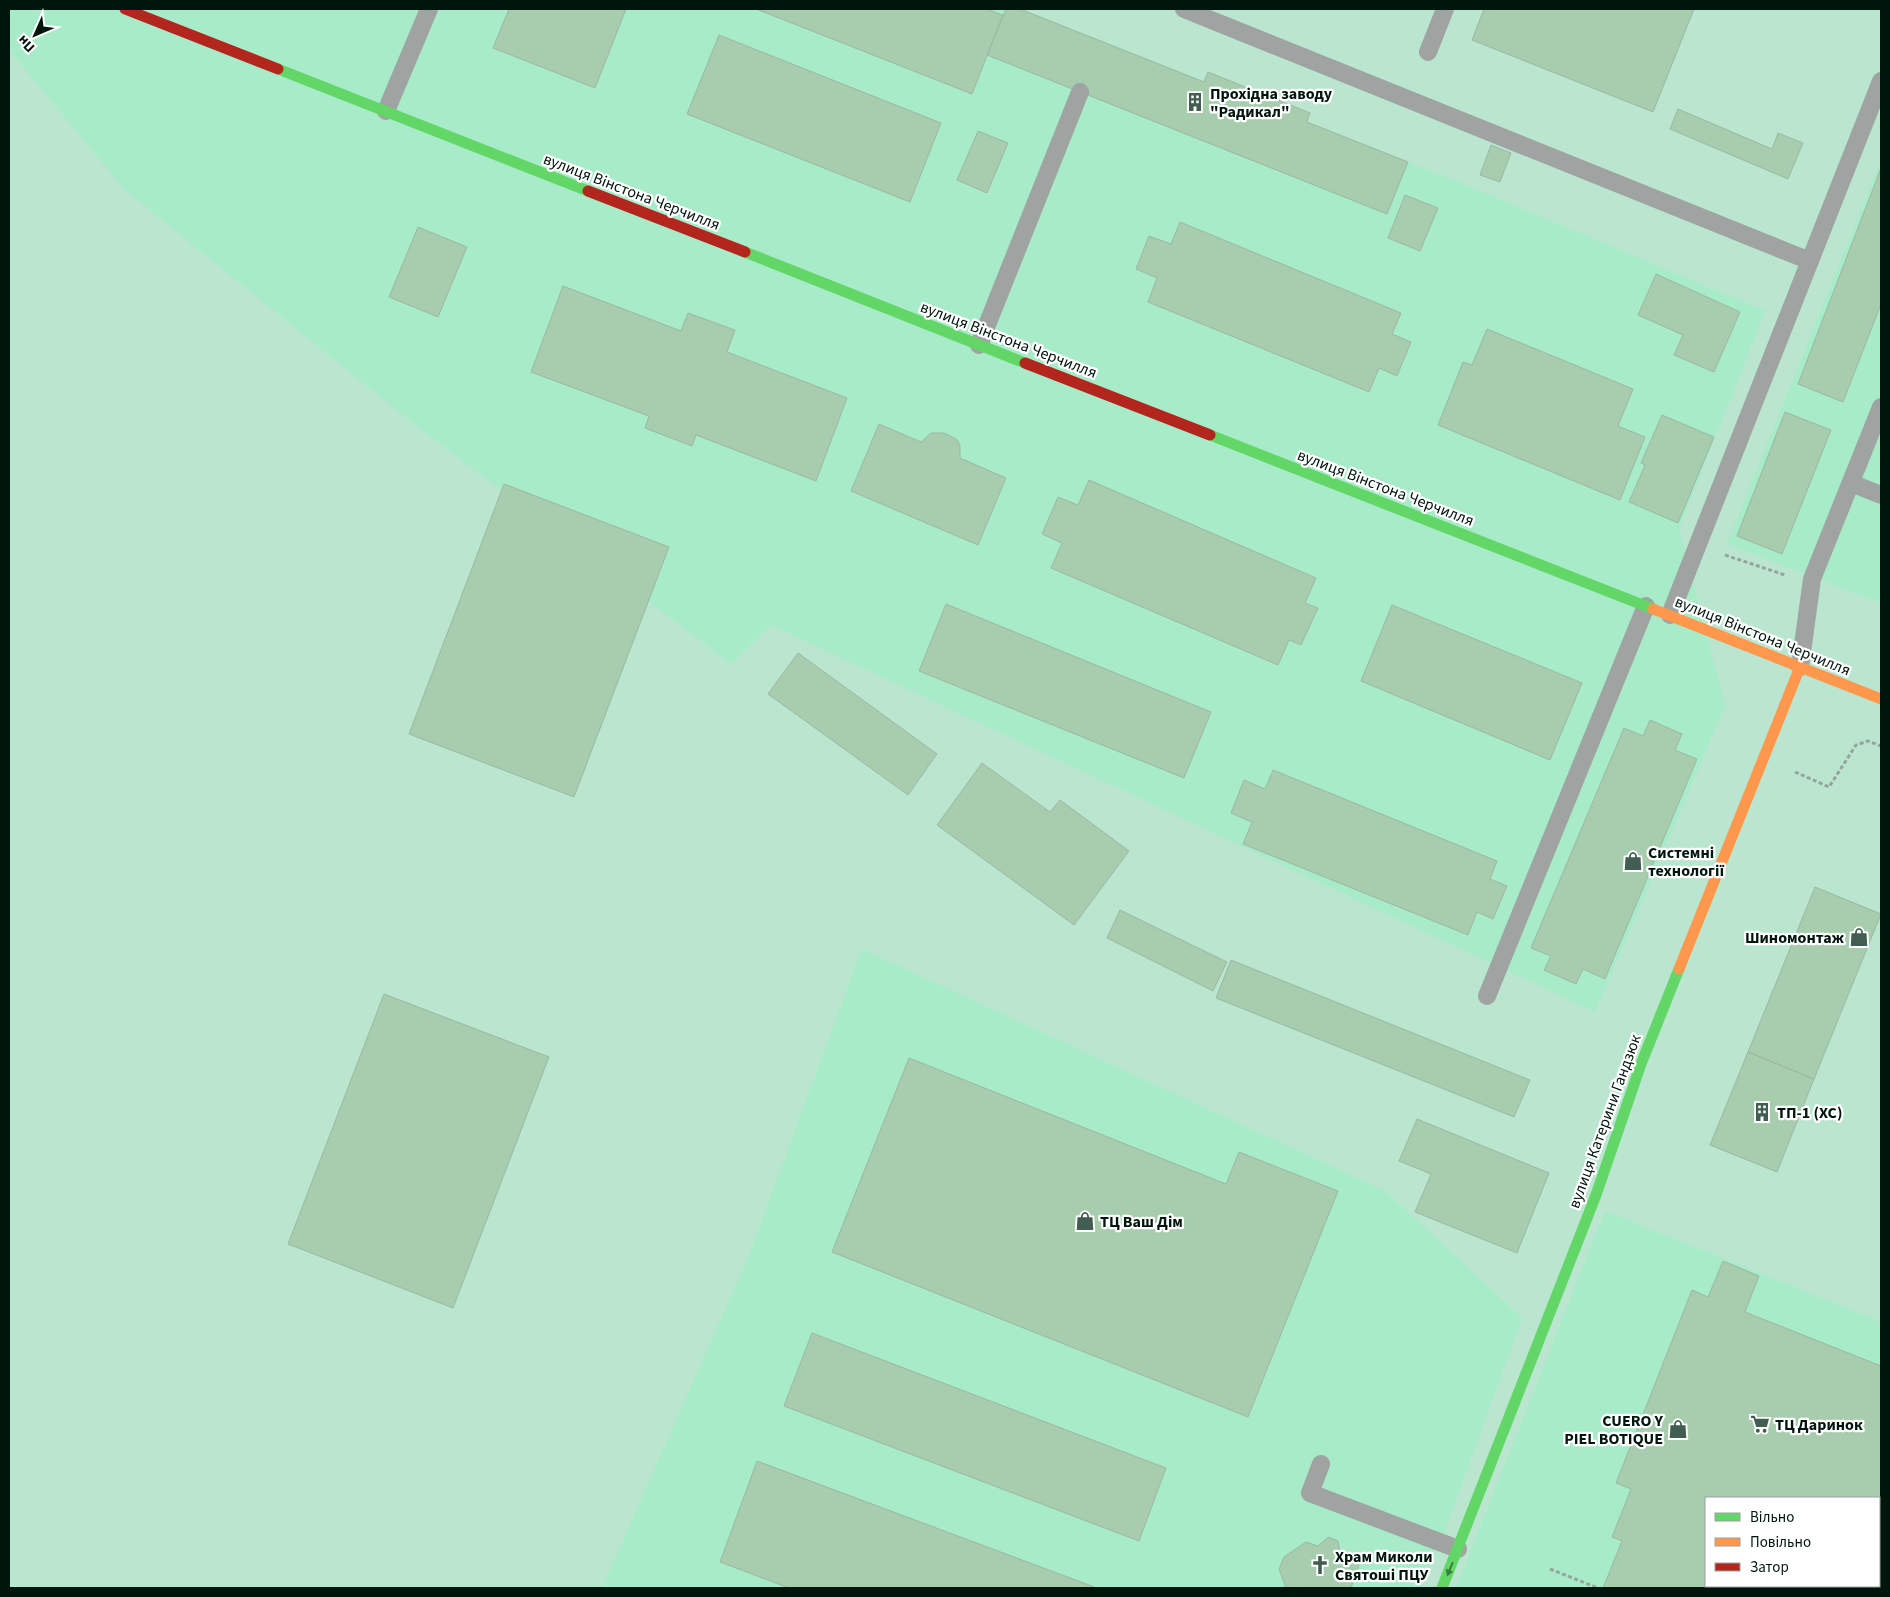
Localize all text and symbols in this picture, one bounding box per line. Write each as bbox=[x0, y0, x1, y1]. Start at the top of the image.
north arrow bbox=[10, 10, 60, 60]
text: Пн bbox=[13, 30, 40, 57]
place label: Прохідна заводу "Радикал" bbox=[1210, 83, 1333, 123]
building icon: Прохідна заводу "Радикал" bbox=[1184, 91, 1206, 113]
street label: вулиця Вінстона Черчилля bbox=[540, 148, 723, 236]
street label: вулиця Вінстона Черчилля bbox=[917, 296, 1100, 384]
street label: вулиця Вінстона Черчилля bbox=[1294, 444, 1477, 532]
street label: вулиця Вінстона Черчилля bbox=[1671, 591, 1854, 681]
place label: Системні технології bbox=[1648, 842, 1724, 882]
shop icon: Системні технології bbox=[1622, 850, 1644, 872]
shop icon: Шиномонтаж bbox=[1848, 926, 1870, 948]
place label: Шиномонтаж bbox=[1745, 927, 1845, 949]
street label: вулиця Катерини Гандзюк bbox=[1563, 1031, 1647, 1211]
building icon: ТП-1 (ХС) bbox=[1751, 1101, 1773, 1123]
place label: ТП-1 (ХС) bbox=[1777, 1102, 1842, 1124]
shop icon: ТЦ Ваш Дім bbox=[1074, 1210, 1096, 1232]
place label: ТЦ Ваш Дім bbox=[1100, 1211, 1183, 1233]
place label: CUERO Y PIEL BOTIQUE bbox=[1564, 1410, 1664, 1450]
supermarket icon: ТЦ Даринок bbox=[1749, 1413, 1771, 1435]
place label: ТЦ Даринок bbox=[1775, 1414, 1863, 1436]
shop icon: CUERO Y PIEL BOTIQUE bbox=[1667, 1418, 1689, 1440]
legend bbox=[1705, 1497, 1880, 1587]
text: Вільно bbox=[1750, 1507, 1794, 1528]
text: Повільно bbox=[1750, 1532, 1811, 1553]
place label: Храм Миколи Святоші ПЦУ bbox=[1335, 1546, 1433, 1586]
church icon: Храм Миколи Святоші ПЦУ bbox=[1309, 1554, 1331, 1576]
text: Затор bbox=[1750, 1557, 1789, 1578]
one-way arrow bbox=[1445, 1562, 1453, 1576]

